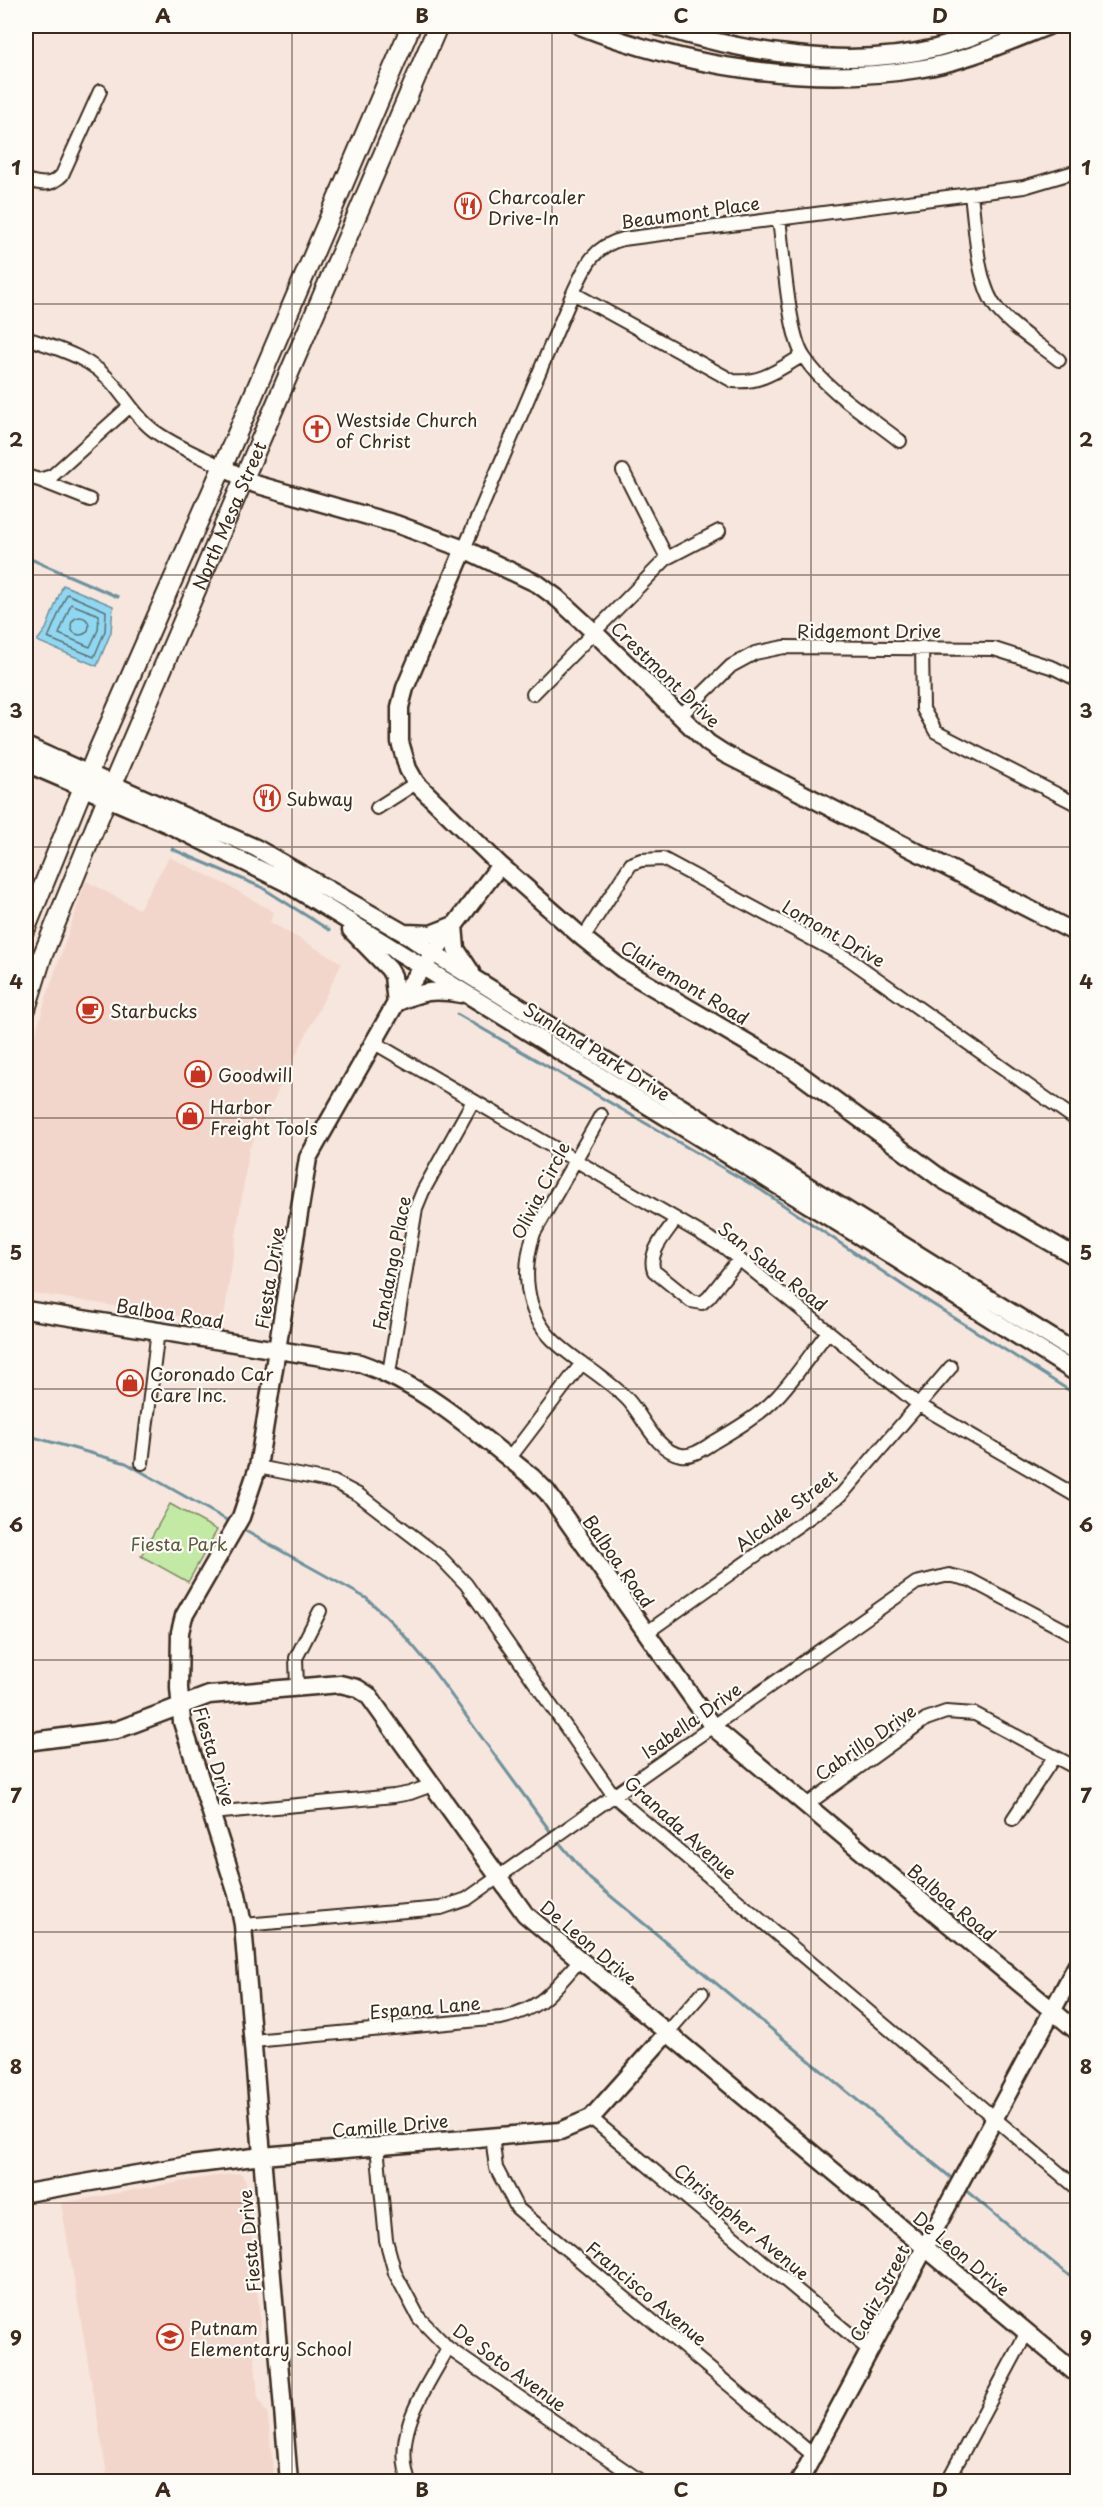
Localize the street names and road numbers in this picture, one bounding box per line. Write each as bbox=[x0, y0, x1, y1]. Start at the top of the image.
street label: Beaumont Place bbox=[619, 189, 761, 235]
street label: North Mesa Street bbox=[184, 436, 272, 594]
street label: Crestmont Drive bbox=[605, 615, 727, 733]
street label: Ridgemont Drive bbox=[797, 617, 941, 644]
street label: Lomont Drive bbox=[778, 893, 890, 973]
street label: Clairemont Road bbox=[616, 933, 754, 1031]
street label: Sunland Park Drive bbox=[518, 995, 676, 1107]
street label: Olivia Circle bbox=[504, 1136, 576, 1244]
street label: Fandango Place bbox=[365, 1194, 417, 1332]
street label: San Saba Road bbox=[712, 1215, 834, 1317]
street label: Fiesta Drive bbox=[248, 1225, 290, 1331]
street label: Balboa Road bbox=[114, 1291, 226, 1335]
street label: Alcalde Street bbox=[729, 1463, 843, 1557]
street label: Balboa Road bbox=[577, 1509, 661, 1613]
street label: Isabella Drive bbox=[635, 1675, 747, 1765]
street label: Cabrillo Drive bbox=[809, 1697, 921, 1787]
street label: Fiesta Drive bbox=[187, 1703, 243, 1809]
street label: Granada Avenue bbox=[619, 1769, 743, 1885]
street label: Balboa Road bbox=[902, 1857, 1002, 1947]
street label: De Leon Drive bbox=[535, 1893, 643, 1991]
street label: Espana Lane bbox=[368, 1989, 482, 2025]
street label: Camille Drive bbox=[331, 2106, 449, 2144]
street label: Christopher Avenue bbox=[668, 2156, 816, 2286]
street label: Fiesta Drive bbox=[231, 2189, 267, 2293]
street label: De Leon Drive bbox=[908, 2204, 1016, 2302]
street label: Francisco Avenue bbox=[581, 2234, 714, 2352]
street label: Cadiz Street bbox=[842, 2240, 916, 2346]
street label: De Soto Avenue bbox=[448, 2317, 572, 2418]

